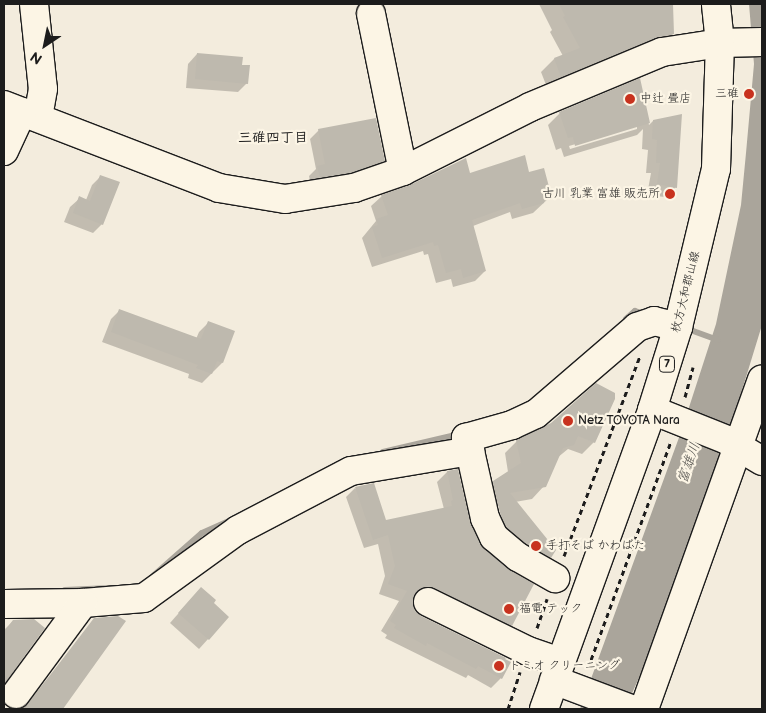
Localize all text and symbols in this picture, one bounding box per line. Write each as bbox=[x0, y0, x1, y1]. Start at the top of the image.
north arrow bbox=[20, 20, 70, 70]
text: N bbox=[27, 48, 45, 68]
place label: 三碓 bbox=[715, 87, 739, 101]
marker: 三碓 bbox=[743, 88, 755, 100]
place label: 中辻 畳店 bbox=[640, 92, 691, 106]
marker: 中辻 畳店 bbox=[624, 93, 636, 105]
district label: 三碓四丁目 bbox=[238, 130, 308, 146]
place label: 古川 乳業 富雄 販売所 bbox=[542, 187, 660, 201]
marker: 古川 乳業 富雄 販売所 bbox=[664, 188, 676, 200]
street label: 枚方大和郡山線 bbox=[669, 250, 703, 334]
road number: 7 bbox=[658, 356, 676, 372]
place label: Netz TOYOTA Nara bbox=[578, 414, 680, 428]
marker: Netz TOYOTA Nara bbox=[562, 415, 574, 427]
water label: 富雄川 bbox=[674, 440, 704, 486]
place label: 手打そば かわばた bbox=[546, 539, 645, 553]
marker: 手打そば かわばた bbox=[530, 540, 542, 552]
place label: 福電 テック bbox=[519, 602, 582, 616]
marker: 福電 テック bbox=[503, 603, 515, 615]
place label: トミオ クリーニング bbox=[509, 659, 620, 673]
marker: トミオ クリーニング bbox=[493, 660, 505, 672]

